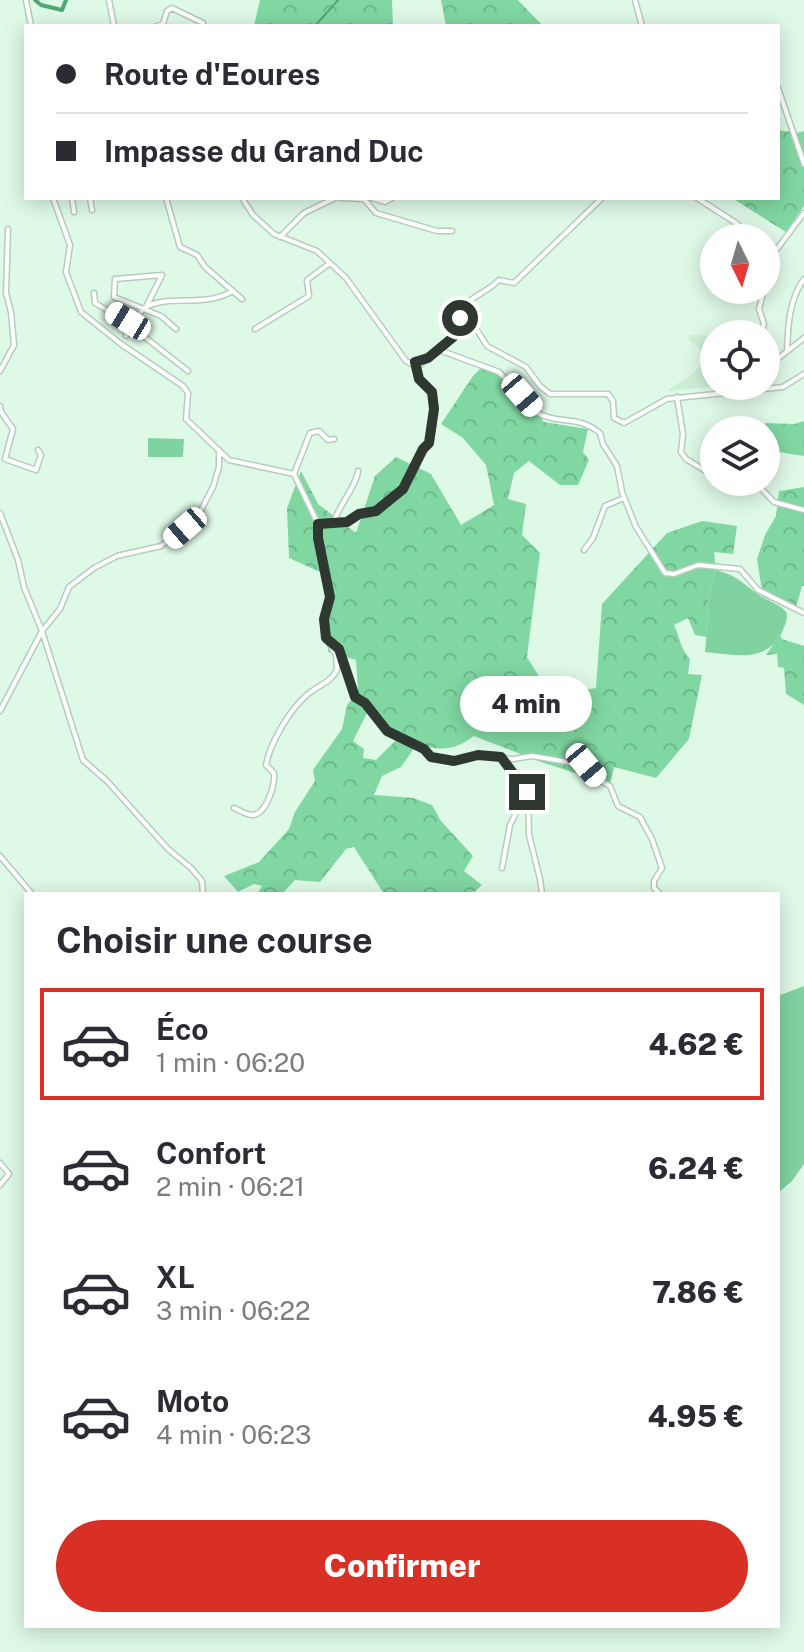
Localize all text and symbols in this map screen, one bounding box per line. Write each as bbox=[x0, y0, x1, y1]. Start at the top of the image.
text: Route d'Eoures bbox=[104, 56, 320, 92]
text: Impasse du Grand Duc bbox=[104, 133, 424, 169]
north arrow bbox=[700, 224, 780, 304]
map controls bbox=[700, 224, 780, 496]
car bbox=[101, 298, 155, 344]
route start bbox=[442, 300, 478, 336]
button: locate bbox=[700, 320, 780, 400]
car bbox=[497, 369, 547, 421]
button: layers bbox=[700, 416, 780, 496]
car bbox=[159, 503, 211, 553]
callout: 4 min bbox=[461, 676, 593, 732]
text: 4 min bbox=[491, 688, 561, 719]
car bbox=[561, 739, 611, 791]
route end bbox=[509, 774, 545, 810]
text: Choisir une course bbox=[56, 919, 373, 961]
icon: car bbox=[60, 1008, 132, 1080]
text: Éco bbox=[156, 1011, 209, 1047]
text: 4.62 € bbox=[649, 1026, 744, 1062]
text: 1 min · 06:20 bbox=[156, 1047, 305, 1078]
icon: car bbox=[60, 1132, 132, 1204]
text: Confort bbox=[156, 1135, 266, 1171]
text: 6.24 € bbox=[648, 1150, 744, 1186]
text: 2 min · 06:21 bbox=[156, 1171, 305, 1202]
icon: car bbox=[60, 1256, 132, 1328]
text: XL bbox=[156, 1259, 195, 1295]
text: 7.86 € bbox=[652, 1274, 744, 1310]
text: 3 min · 06:22 bbox=[156, 1295, 311, 1326]
icon: car bbox=[60, 1380, 132, 1452]
text: Moto bbox=[156, 1383, 229, 1419]
text: 4.95 € bbox=[647, 1398, 744, 1434]
text: 4 min · 06:23 bbox=[156, 1419, 311, 1450]
button: Confirmer bbox=[56, 1520, 748, 1612]

